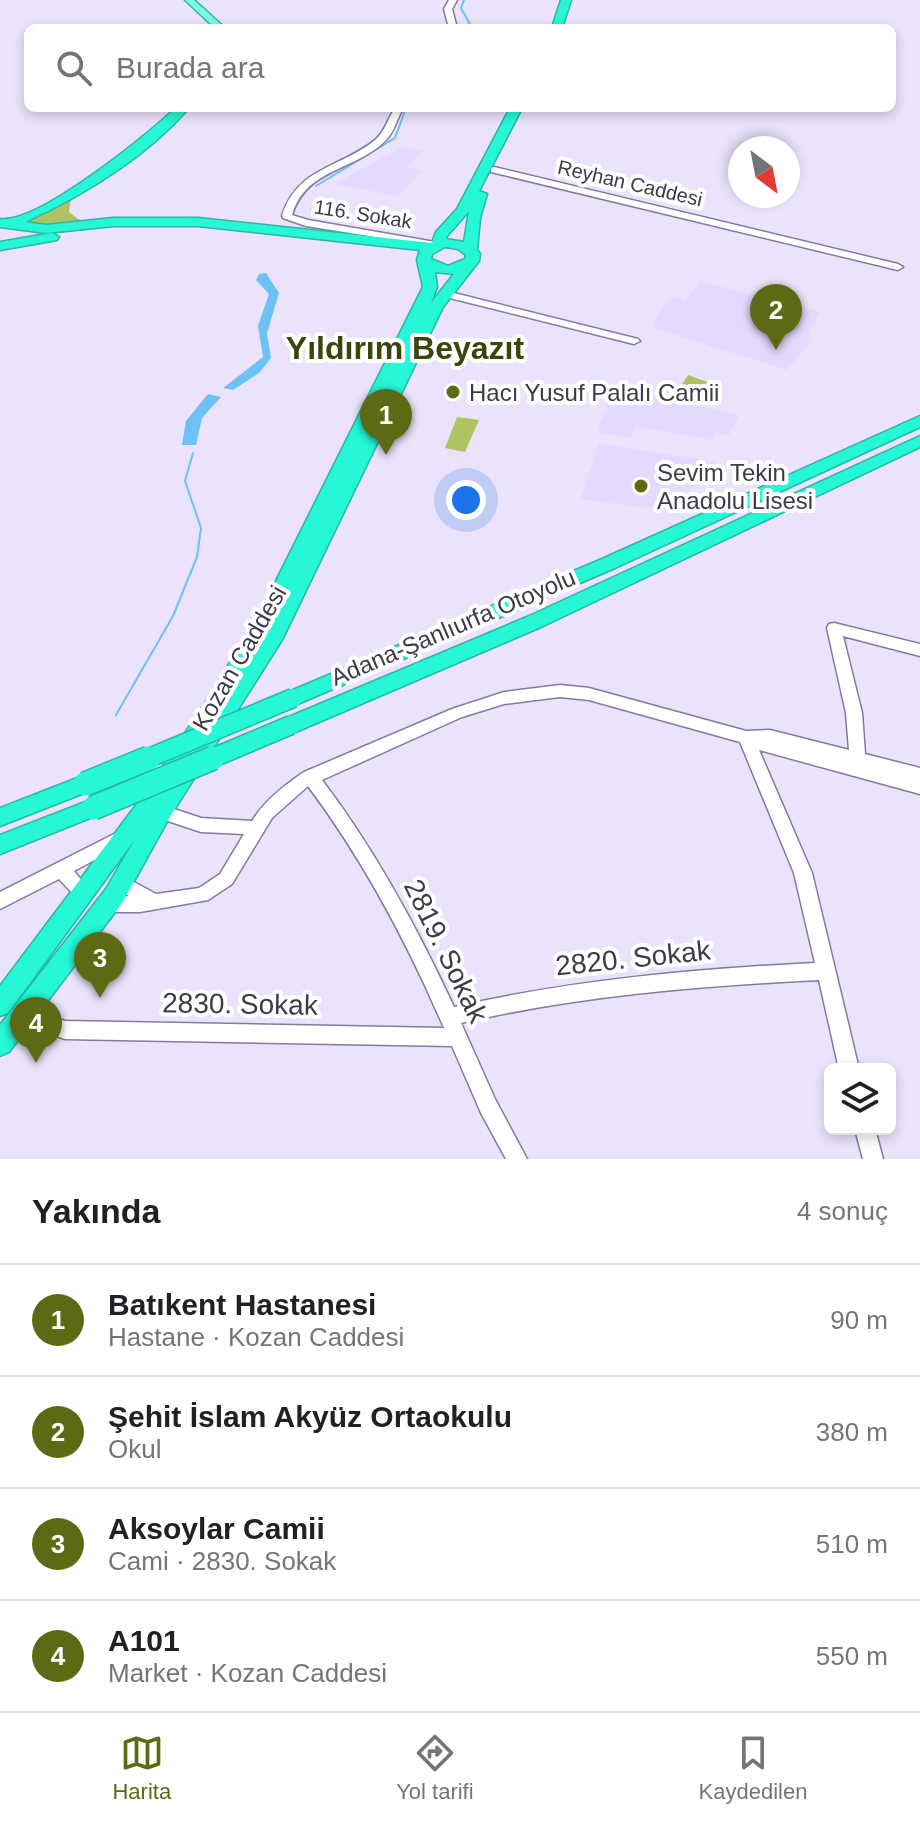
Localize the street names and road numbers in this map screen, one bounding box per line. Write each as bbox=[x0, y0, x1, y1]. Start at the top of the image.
street label: Reyhan Caddesi bbox=[555, 156, 705, 210]
street label: 116. Sokak bbox=[313, 195, 414, 233]
street label: Adana-Şanlıurfa Otoyolu bbox=[327, 563, 579, 691]
street label: Kozan Caddesi bbox=[187, 581, 291, 735]
street label: 2819. Sokak bbox=[398, 874, 494, 1029]
street label: 2820. Sokak bbox=[554, 934, 713, 982]
street label: 2830. Sokak bbox=[162, 987, 319, 1021]

